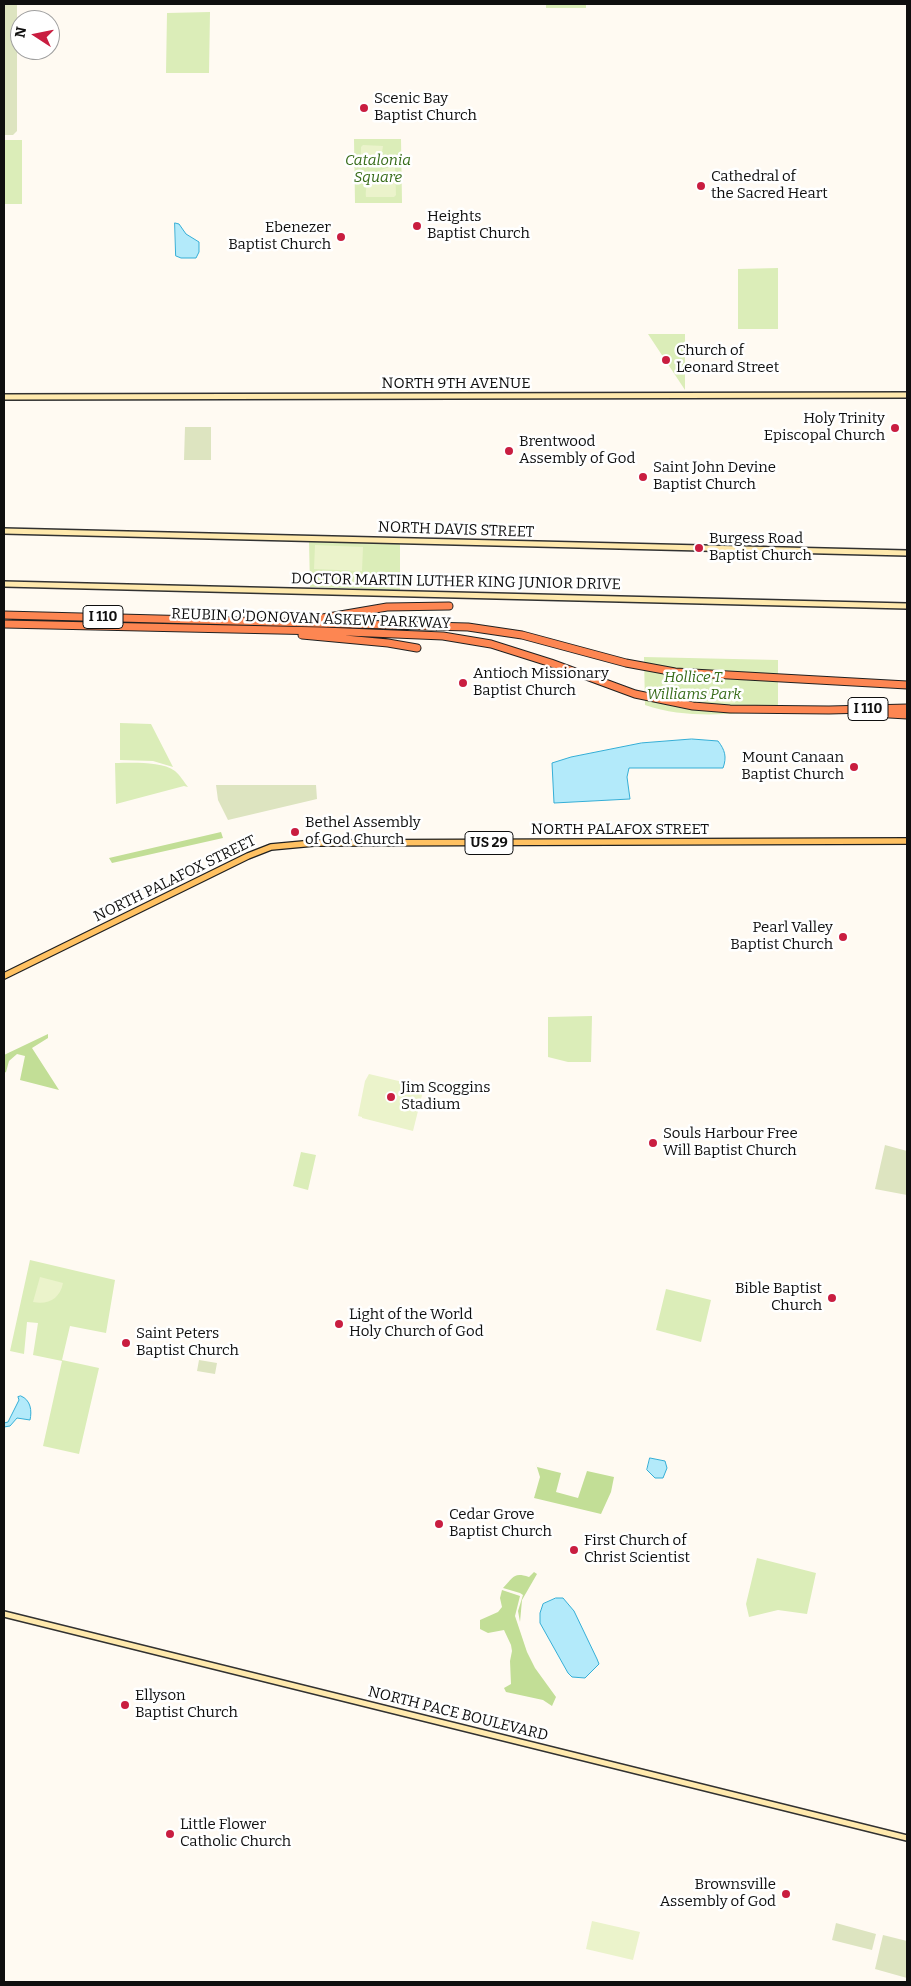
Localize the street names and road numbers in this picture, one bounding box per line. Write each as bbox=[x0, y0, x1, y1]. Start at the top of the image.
street label: NORTH 9TH AVENUE bbox=[382, 375, 530, 393]
street label: NORTH DAVIS STREET bbox=[378, 518, 534, 542]
street label: DOCTOR MARTIN LUTHER KING JUNIOR DRIVE bbox=[291, 570, 621, 594]
street label: REUBIN O'DONOVAN ASKEW PARKWAY bbox=[171, 605, 451, 633]
road number: I 110 bbox=[83, 606, 123, 628]
road number: I 110 bbox=[848, 698, 888, 721]
street label: NORTH PALAFOX STREET bbox=[531, 821, 709, 839]
road number: US 29 bbox=[465, 831, 513, 854]
street label: NORTH PALAFOX STREET bbox=[91, 832, 259, 926]
street label: NORTH PACE BOULEVARD bbox=[366, 1683, 550, 1745]

